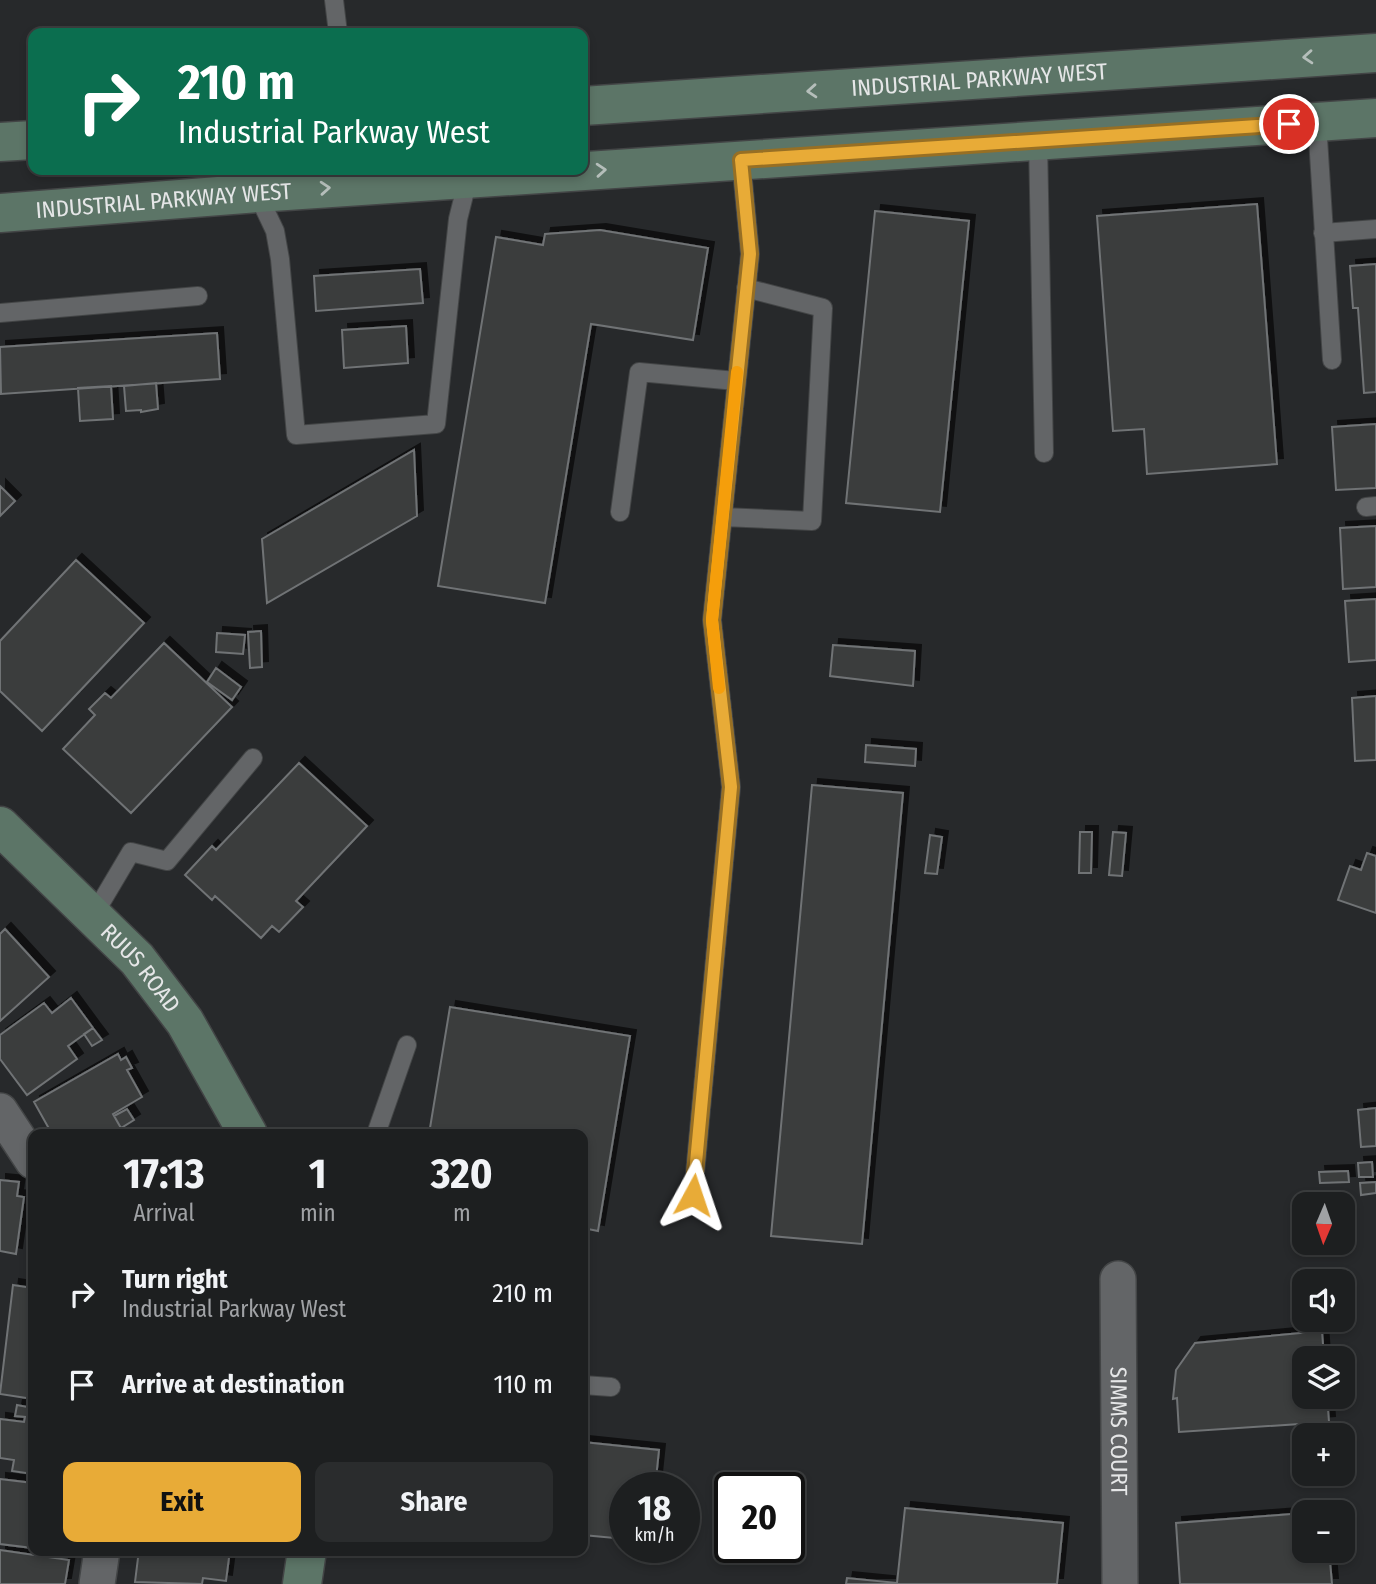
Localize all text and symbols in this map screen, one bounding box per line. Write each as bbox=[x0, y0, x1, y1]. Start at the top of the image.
one-way arrow bbox=[1302, 49, 1313, 64]
text: 210 m bbox=[178, 53, 295, 112]
icon: right bbox=[63, 56, 154, 147]
street label: INDUSTRIAL PARKWAY WEST bbox=[850, 57, 1108, 102]
one-way arrow bbox=[806, 83, 817, 98]
pin bbox=[1259, 94, 1319, 154]
icon: arrive bbox=[1270, 105, 1308, 143]
text: Industrial Parkway West bbox=[178, 113, 490, 151]
one-way arrow bbox=[595, 162, 606, 177]
street label: INDUSTRIAL PARKWAY WEST bbox=[35, 177, 293, 224]
one-way arrow bbox=[320, 181, 331, 196]
street label: RUUS ROAD bbox=[95, 918, 186, 1018]
text: 17:13 bbox=[123, 1149, 205, 1199]
text: 1 bbox=[309, 1149, 327, 1199]
text: 320 bbox=[431, 1149, 493, 1199]
position arrow bbox=[656, 1158, 730, 1232]
north arrow bbox=[1292, 1192, 1354, 1255]
map controls bbox=[1292, 1192, 1355, 1563]
text: Arrival bbox=[133, 1199, 194, 1227]
text: min bbox=[300, 1199, 336, 1227]
text: m bbox=[453, 1199, 471, 1227]
text: Turn right bbox=[122, 1264, 228, 1295]
button: sound bbox=[1292, 1269, 1355, 1332]
icon: right bbox=[63, 1275, 101, 1313]
text: 210 m bbox=[492, 1278, 553, 1309]
text: Industrial Parkway West bbox=[122, 1295, 346, 1323]
button: layers bbox=[1292, 1346, 1355, 1409]
icon: arrive bbox=[63, 1366, 101, 1404]
street label: SIMMS COURT bbox=[1105, 1367, 1133, 1496]
text: Arrive at destination bbox=[122, 1369, 345, 1400]
text: 110 m bbox=[493, 1369, 553, 1400]
button: + bbox=[1292, 1423, 1355, 1486]
button: Exit bbox=[63, 1462, 301, 1542]
button: Share bbox=[315, 1462, 553, 1542]
speed limit sign: 20 bbox=[714, 1472, 805, 1563]
text: 18 bbox=[638, 1487, 671, 1529]
button: − bbox=[1292, 1500, 1355, 1563]
text: km/h bbox=[634, 1524, 675, 1546]

